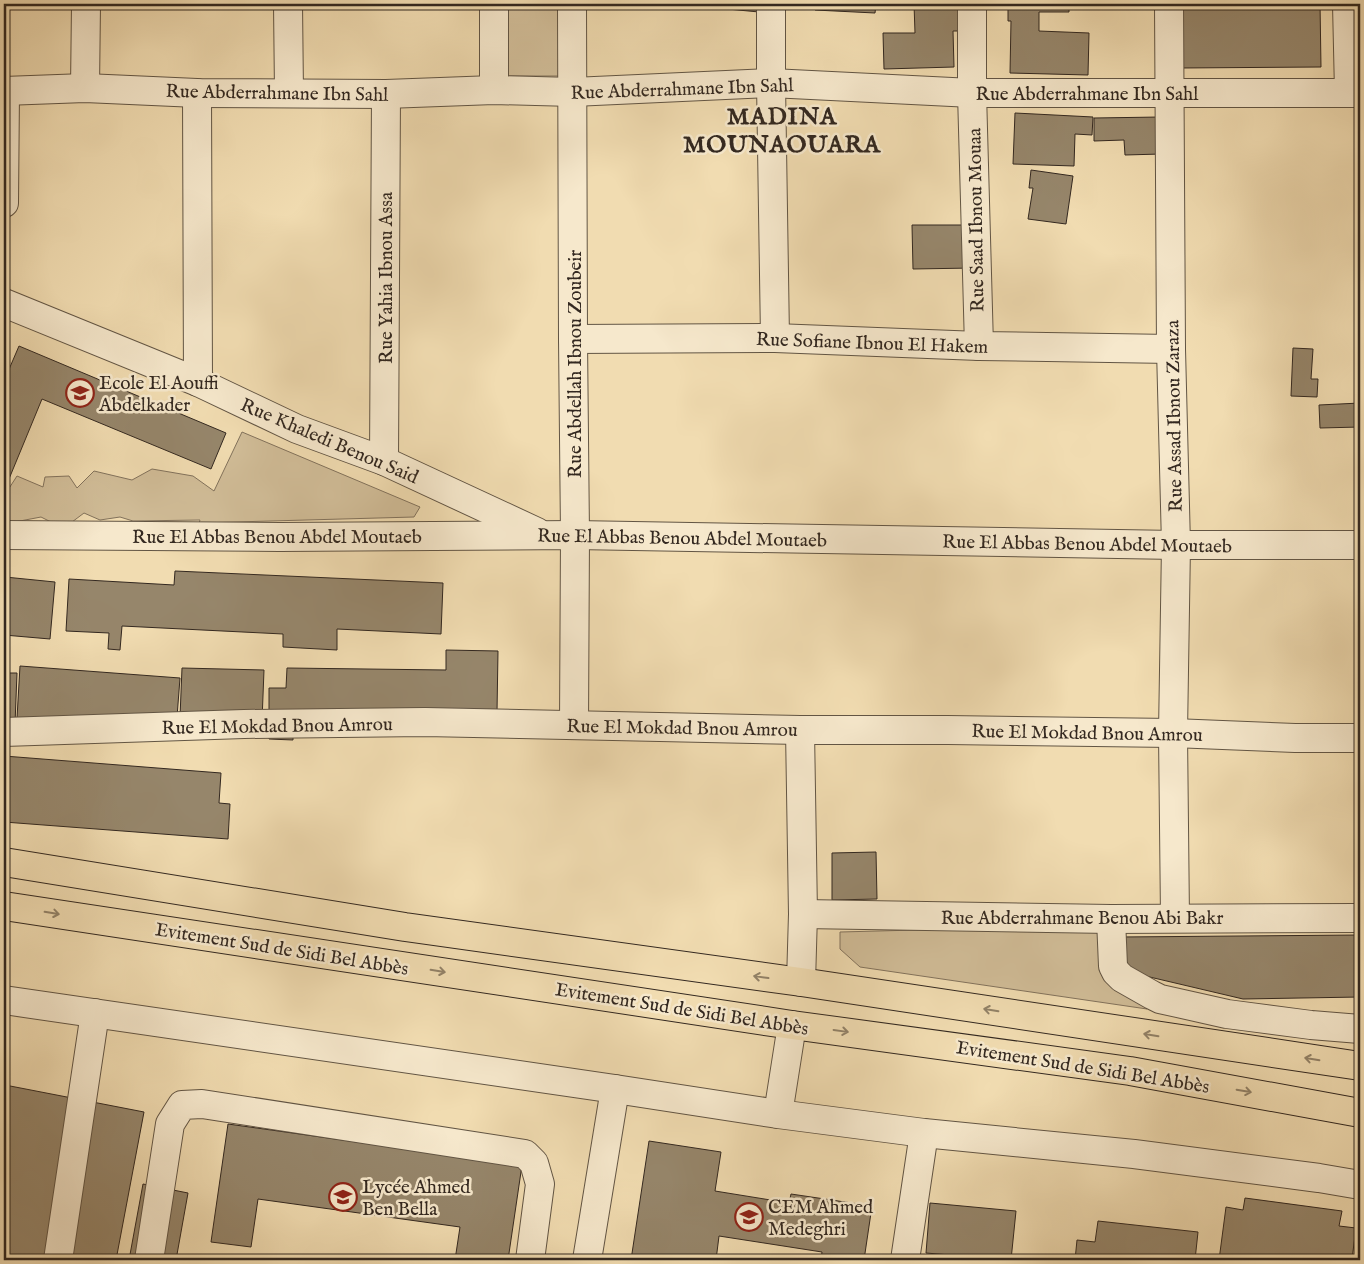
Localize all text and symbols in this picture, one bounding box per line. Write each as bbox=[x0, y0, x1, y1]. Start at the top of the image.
street label: Rue Abderrahmane Ibn Sahl bbox=[570, 74, 795, 106]
street label: Rue Abderrahmane Ibn Sahl bbox=[165, 80, 389, 108]
street label: Rue Abderrahmane Ibn Sahl bbox=[976, 83, 1199, 107]
district label: MADINA MOUNAOUARA bbox=[683, 102, 882, 161]
street label: Rue Saad Ibnou Mouaa bbox=[963, 127, 991, 312]
street label: Rue Yahia Ibnou Assa bbox=[375, 191, 399, 364]
street label: Rue Abdellah Ibnou Zoubeir bbox=[564, 250, 588, 478]
street label: Rue Assad Ibnou Zaraza bbox=[1161, 319, 1189, 512]
street label: Rue Sofiane Ibnou El Hakem bbox=[755, 328, 989, 360]
place label: Ecole El Aouffi Abdelkader bbox=[98, 372, 219, 418]
school or university icon: Ecole El Aouffi Abdelkader bbox=[65, 378, 95, 408]
street label: Rue Khaledi Benou Said bbox=[237, 393, 423, 491]
street label: Rue El Abbas Benou Abdel Moutaeb bbox=[537, 524, 827, 554]
street label: Rue El Abbas Benou Abdel Moutaeb bbox=[132, 526, 422, 550]
street label: Rue El Abbas Benou Abdel Moutaeb bbox=[942, 530, 1232, 560]
street label: Rue El Mokdad Bnou Amrou bbox=[161, 713, 393, 741]
street label: Rue El Mokdad Bnou Amrou bbox=[566, 715, 798, 743]
street label: Rue El Mokdad Bnou Amrou bbox=[971, 720, 1203, 748]
street label: Rue Abderrahmane Benou Abi Bakr bbox=[941, 907, 1223, 931]
one-way arrow bbox=[44, 908, 60, 918]
street label: Evitement Sud de Sidi Bel Abbès bbox=[153, 918, 410, 982]
one-way arrow bbox=[429, 966, 445, 976]
one-way arrow bbox=[753, 971, 769, 981]
street label: Evitement Sud de Sidi Bel Abbès bbox=[553, 978, 810, 1042]
one-way arrow bbox=[983, 1005, 999, 1015]
one-way arrow bbox=[832, 1027, 848, 1037]
one-way arrow bbox=[1144, 1029, 1160, 1039]
street label: Evitement Sud de Sidi Bel Abbès bbox=[954, 1036, 1211, 1100]
one-way arrow bbox=[1304, 1054, 1320, 1064]
one-way arrow bbox=[1235, 1087, 1251, 1097]
place label: Lycée Ahmed Ben Bella bbox=[362, 1176, 471, 1222]
school or university icon: Lycée Ahmed Ben Bella bbox=[328, 1182, 358, 1212]
place label: CEM Ahmed Medeghri bbox=[768, 1196, 874, 1242]
school or university icon: CEM Ahmed Medeghri bbox=[734, 1202, 764, 1232]

